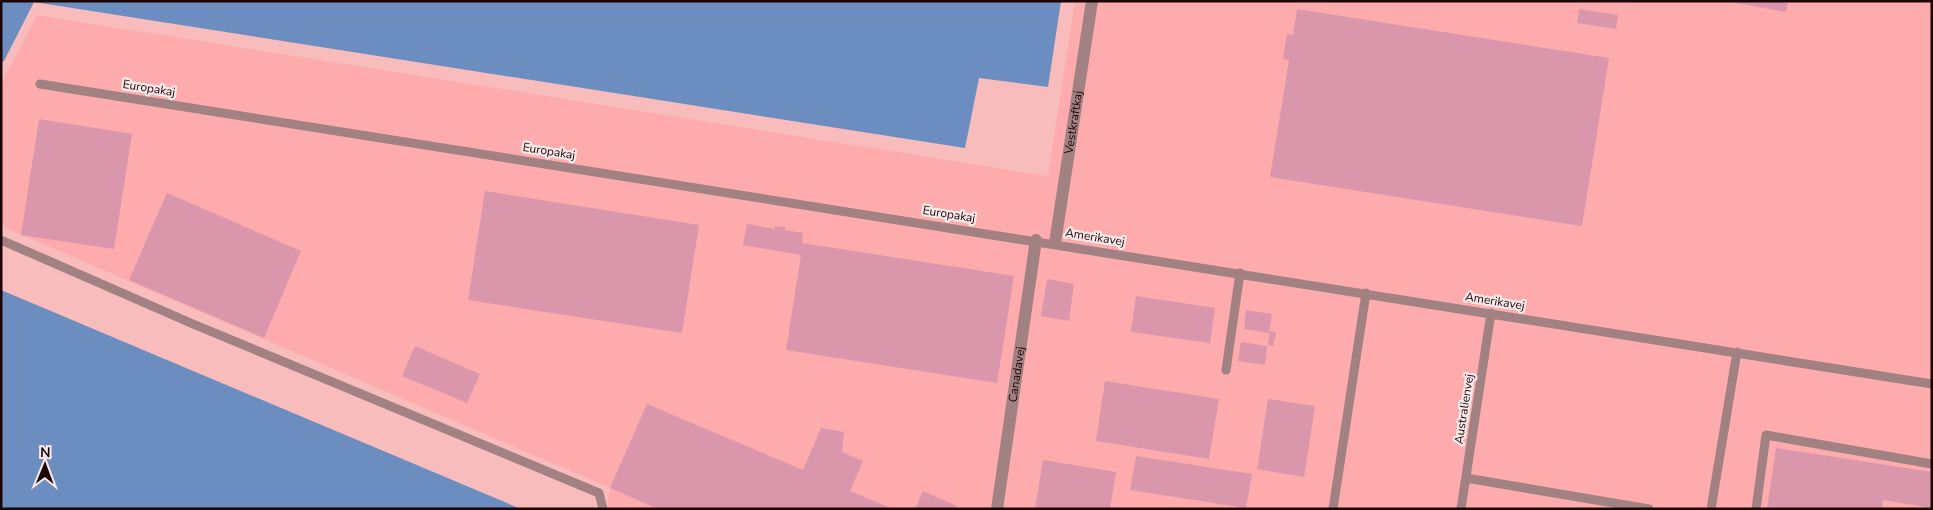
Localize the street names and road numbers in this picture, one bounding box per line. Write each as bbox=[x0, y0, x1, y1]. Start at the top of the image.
street label: Europakaj bbox=[122, 76, 177, 100]
street label: Vestkraftkaj bbox=[1061, 90, 1086, 156]
street label: Europakaj bbox=[522, 139, 577, 163]
street label: Europakaj bbox=[922, 202, 977, 226]
street label: Amerikavej bbox=[1064, 224, 1126, 250]
street label: Amerikavej bbox=[1464, 288, 1526, 314]
street label: Canadavej bbox=[1005, 345, 1028, 403]
street label: Australienvej bbox=[1451, 373, 1477, 445]

